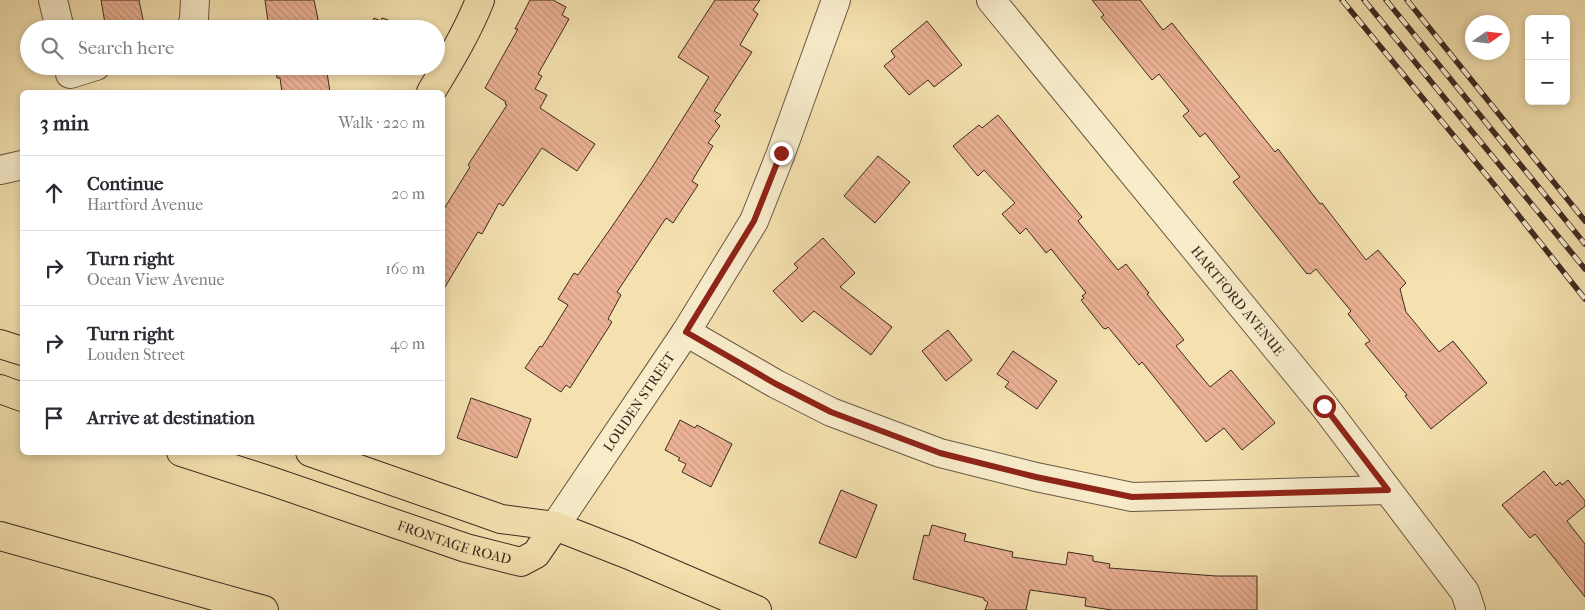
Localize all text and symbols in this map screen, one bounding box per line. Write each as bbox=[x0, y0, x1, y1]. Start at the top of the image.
north arrow bbox=[1465, 15, 1510, 60]
map controls bbox=[1525, 15, 1570, 105]
button: + bbox=[1525, 15, 1570, 60]
search box bbox=[20, 20, 445, 75]
icon: search bbox=[38, 34, 66, 62]
text: Search here bbox=[78, 37, 174, 59]
button: − bbox=[1525, 60, 1570, 105]
text: 3 min bbox=[40, 111, 89, 135]
text: Walk · 220 m bbox=[338, 113, 425, 132]
route end bbox=[770, 142, 793, 165]
text: Continue bbox=[87, 173, 163, 195]
icon: ahead bbox=[40, 179, 68, 207]
text: 20 m bbox=[391, 184, 425, 203]
text: Hartford Avenue bbox=[87, 195, 203, 214]
street label: HARTFORD AVENUE bbox=[1187, 242, 1288, 360]
text: Turn right bbox=[87, 248, 174, 270]
icon: right bbox=[40, 254, 68, 282]
text: 160 m bbox=[385, 259, 425, 278]
text: Ocean View Avenue bbox=[87, 270, 225, 289]
text: Turn right bbox=[87, 323, 174, 345]
icon: right bbox=[40, 329, 68, 357]
text: 40 m bbox=[390, 334, 425, 353]
text: Louden Street bbox=[87, 345, 185, 364]
street label: LOUDEN STREET bbox=[600, 349, 679, 455]
route start bbox=[1313, 395, 1336, 418]
icon: arrive bbox=[40, 404, 68, 432]
text: Arrive at destination bbox=[87, 407, 255, 429]
street label: FRONTAGE ROAD bbox=[395, 517, 513, 568]

